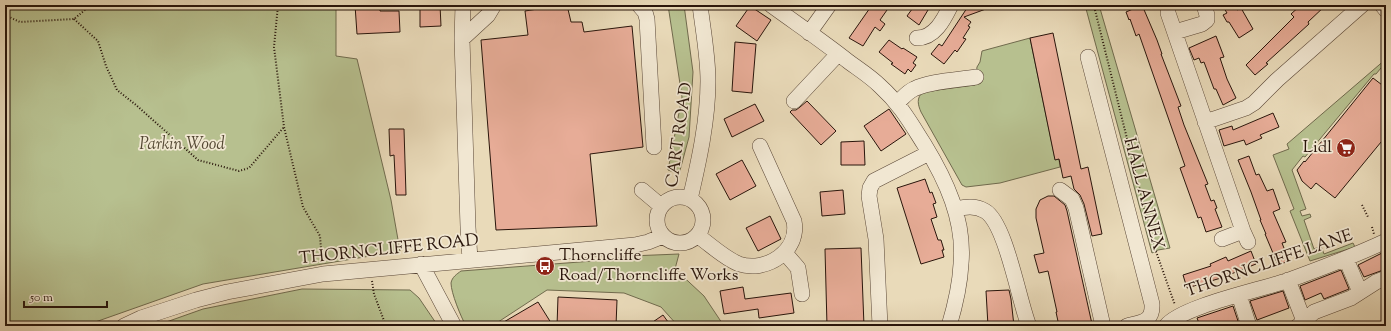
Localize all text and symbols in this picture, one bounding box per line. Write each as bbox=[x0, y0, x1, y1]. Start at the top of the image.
street label: CART ROAD bbox=[661, 81, 699, 189]
park label: Parkin Wood bbox=[139, 133, 225, 157]
street label: HALL ANNEX bbox=[1116, 135, 1170, 253]
place label: Lidl bbox=[1303, 136, 1332, 160]
supermarket icon: Lidl bbox=[1335, 137, 1357, 159]
street label: THORNCLIFFE LANE bbox=[1182, 224, 1356, 304]
street label: THORNCLIFFE ROAD bbox=[298, 229, 480, 271]
place label: Thorncliffe Road/Thorncliffe Works bbox=[559, 244, 739, 288]
bus stop icon: Thorncliffe Road/Thorncliffe Works bbox=[534, 255, 556, 277]
scale bar bbox=[24, 283, 107, 309]
text: 50 m bbox=[29, 289, 53, 307]

